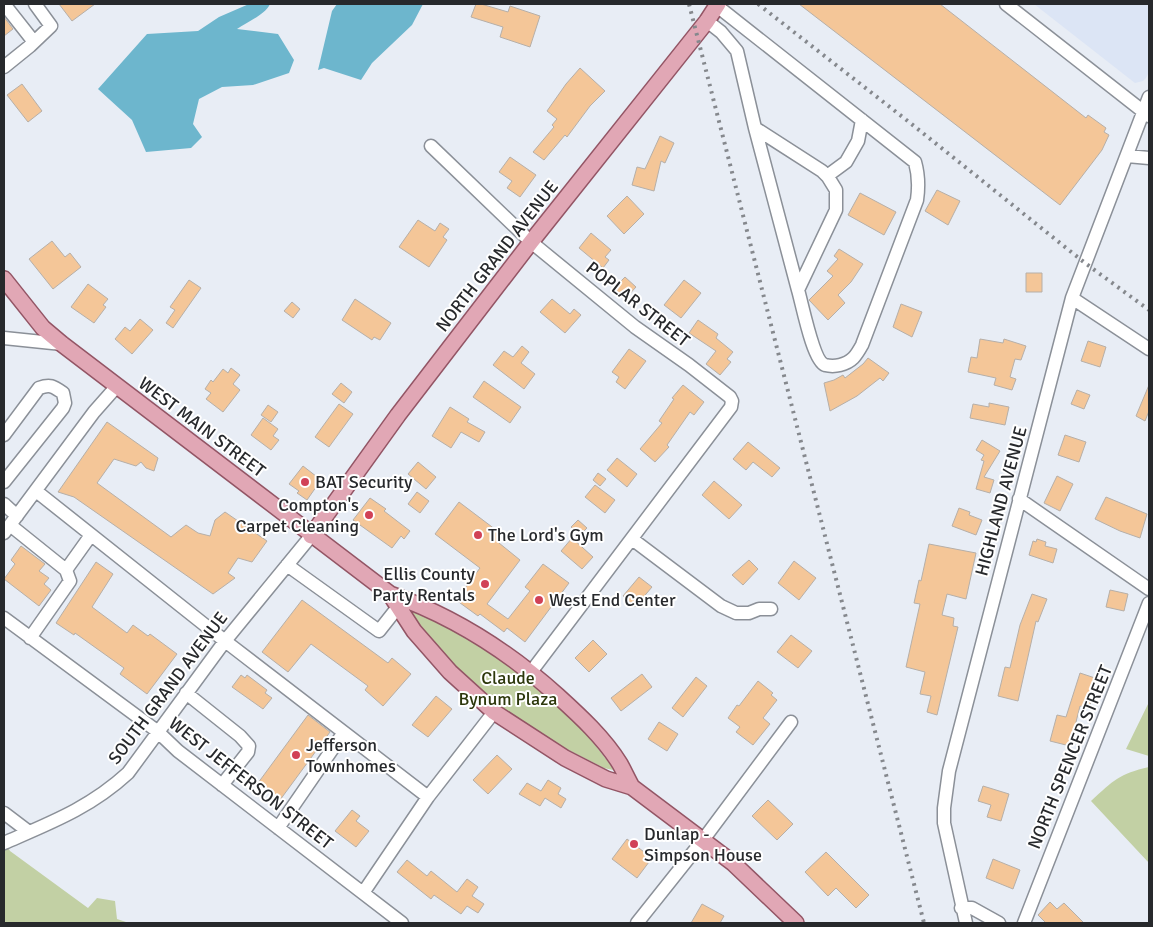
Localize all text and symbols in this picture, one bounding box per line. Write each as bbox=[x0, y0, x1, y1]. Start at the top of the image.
street label: NORTH GRAND AVENUE bbox=[431, 176, 563, 336]
street label: POPLAR STREET bbox=[582, 257, 694, 351]
street label: WEST MAIN STREET bbox=[134, 372, 270, 482]
street label: HIGHLAND AVENUE bbox=[970, 424, 1032, 578]
place label: BAT Security bbox=[315, 471, 413, 493]
marker: BAT Security bbox=[299, 476, 311, 488]
place label: Compton's Carpet Cleaning bbox=[236, 494, 359, 537]
marker: Compton's Carpet Cleaning bbox=[363, 509, 375, 521]
place label: The Lord's Gym bbox=[488, 524, 604, 546]
marker: The Lord's Gym bbox=[472, 529, 484, 541]
place label: Ellis County Party Rentals bbox=[372, 563, 476, 606]
marker: Ellis County Party Rentals bbox=[479, 578, 491, 590]
place label: West End Center bbox=[549, 589, 676, 611]
marker: West End Center bbox=[533, 594, 545, 606]
street label: SOUTH GRAND AVENUE bbox=[104, 607, 232, 769]
street label: NORTH SPENCER STREET bbox=[1023, 662, 1117, 852]
park label: Claude Bynum Plaza bbox=[459, 667, 557, 710]
street label: WEST JEFFERSON STREET bbox=[165, 712, 338, 854]
place label: Jefferson Townhomes bbox=[306, 734, 396, 777]
marker: Jefferson Townhomes bbox=[290, 749, 302, 761]
place label: Dunlap - Simpson House bbox=[644, 823, 762, 866]
marker: Dunlap - Simpson House bbox=[628, 838, 640, 850]

